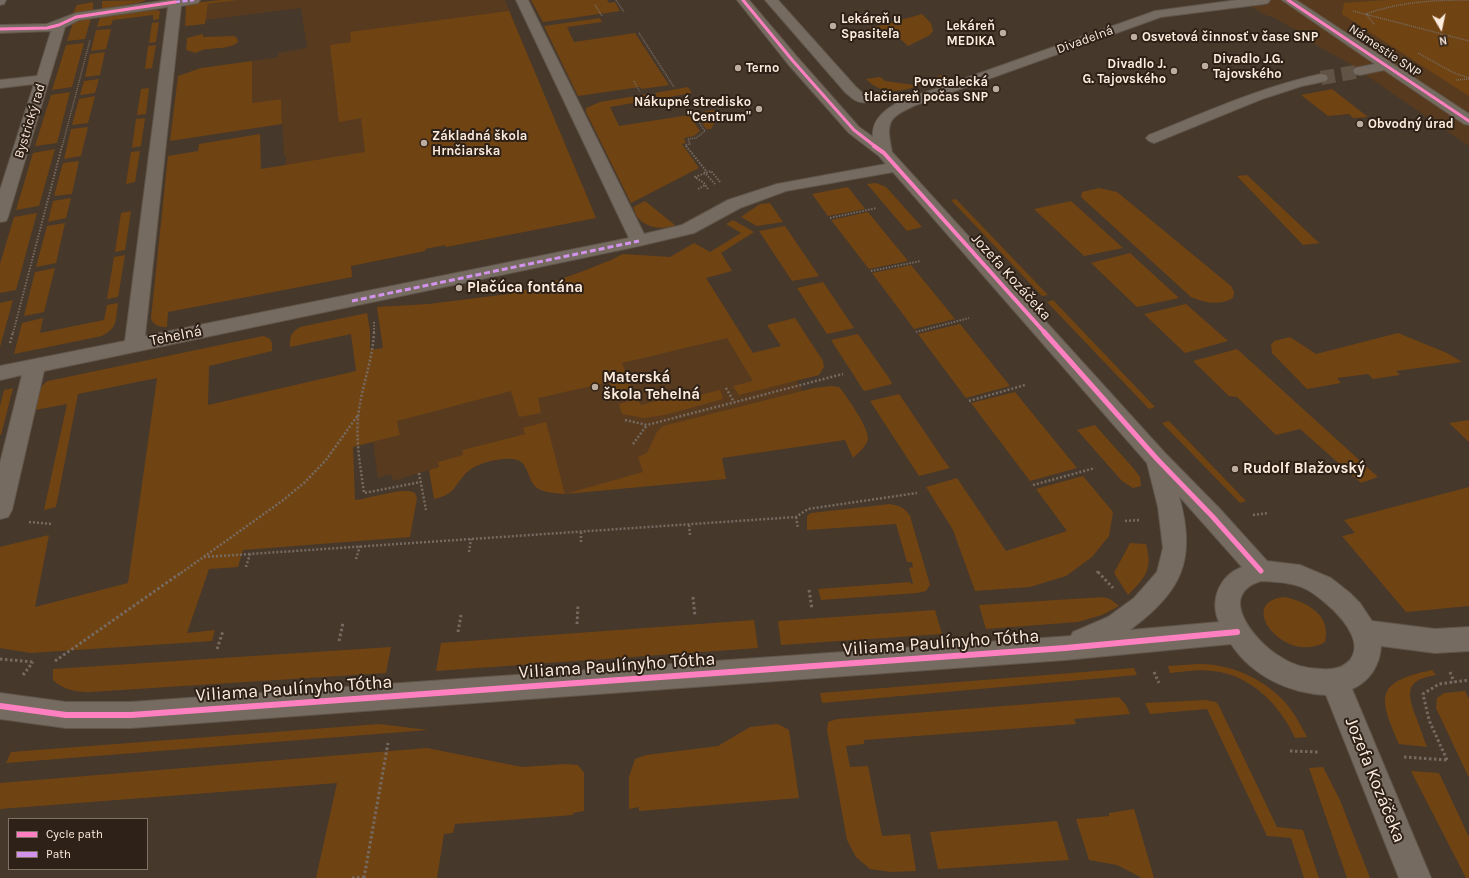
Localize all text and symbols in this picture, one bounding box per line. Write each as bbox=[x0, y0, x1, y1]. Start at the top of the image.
north arrow bbox=[1421, 8, 1461, 48]
place label: Lekáreň u Spasiteľa bbox=[841, 11, 901, 42]
place label: Lekáreň MEDIKA bbox=[946, 18, 995, 49]
marker: Lekáreň u Spasiteľa bbox=[828, 21, 838, 31]
street label: Námestie SNP bbox=[1346, 21, 1424, 81]
street label: Divadelná bbox=[1055, 23, 1115, 57]
marker: Lekáreň MEDIKA bbox=[998, 28, 1008, 38]
place label: Osvetová činnosť v čase SNP bbox=[1142, 29, 1318, 45]
marker: Osvetová činnosť v čase SNP bbox=[1129, 32, 1139, 42]
text: N bbox=[1438, 33, 1448, 47]
place label: Divadlo J.G. Tajovského bbox=[1213, 51, 1283, 82]
place label: Divadlo J. G. Tajovského bbox=[1082, 56, 1166, 87]
place label: Terno bbox=[746, 60, 779, 76]
marker: Divadlo J.G. Tajovského bbox=[1200, 61, 1210, 71]
marker: Terno bbox=[733, 63, 743, 73]
marker: Divadlo J. G. Tajovského bbox=[1169, 66, 1179, 76]
place label: Povstalecká tlačiareň počas SNP bbox=[864, 74, 988, 105]
street label: Bystrický rad bbox=[11, 82, 49, 160]
marker: Povstalecká tlačiareň počas SNP bbox=[991, 84, 1001, 94]
place label: Nákupné stredisko "Centrum" bbox=[634, 94, 751, 125]
marker: Nákupné stredisko "Centrum" bbox=[754, 104, 764, 114]
place label: Obvodný úrad bbox=[1368, 116, 1454, 132]
marker: Obvodný úrad bbox=[1355, 119, 1365, 129]
place label: Základná škola Hrnčiarska bbox=[432, 128, 527, 159]
marker: Základná škola Hrnčiarska bbox=[419, 138, 429, 148]
street label: Jozefa Kozáčeka bbox=[967, 230, 1055, 324]
place label: Plačúca fontána bbox=[467, 279, 583, 297]
marker: Plačúca fontána bbox=[454, 283, 464, 293]
street label: Tehelná bbox=[149, 322, 203, 350]
place label: Materská škola Tehelná bbox=[603, 369, 700, 404]
marker: Materská škola Tehelná bbox=[590, 382, 600, 392]
place label: Rudolf Blažovský bbox=[1243, 460, 1365, 478]
marker: Rudolf Blažovský bbox=[1230, 464, 1240, 474]
street label: Viliama Paulínyho Tótha bbox=[842, 625, 1040, 661]
street label: Viliama Paulínyho Tótha bbox=[518, 648, 716, 684]
street label: Viliama Paulínyho Tótha bbox=[195, 671, 393, 707]
street label: Jozefa Kozáčeka bbox=[1340, 714, 1410, 846]
legend bbox=[8, 818, 148, 870]
text: Cycle path bbox=[46, 827, 103, 841]
text: Path bbox=[46, 847, 71, 861]

